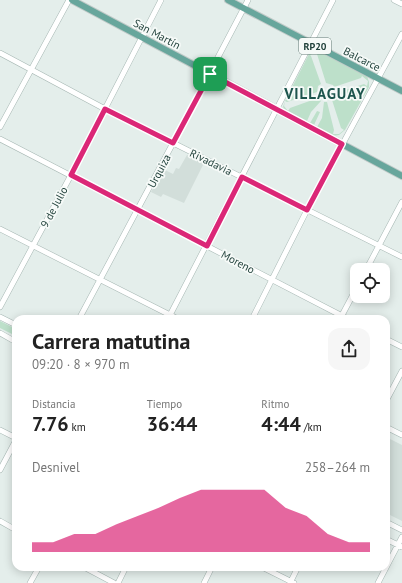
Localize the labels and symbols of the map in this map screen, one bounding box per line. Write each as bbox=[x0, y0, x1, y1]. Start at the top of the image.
street label: San Martín bbox=[131, 16, 183, 52]
road number: RP20 bbox=[299, 38, 331, 54]
street label: Balcarce bbox=[341, 44, 383, 74]
pin bbox=[193, 57, 227, 91]
district label: VILLAGUAY bbox=[283, 84, 366, 103]
street label: Rivadavia bbox=[188, 146, 234, 178]
street label: Urquiza bbox=[144, 152, 174, 190]
street label: 9 de Julio bbox=[37, 184, 71, 230]
street label: Moreno bbox=[219, 247, 257, 277]

